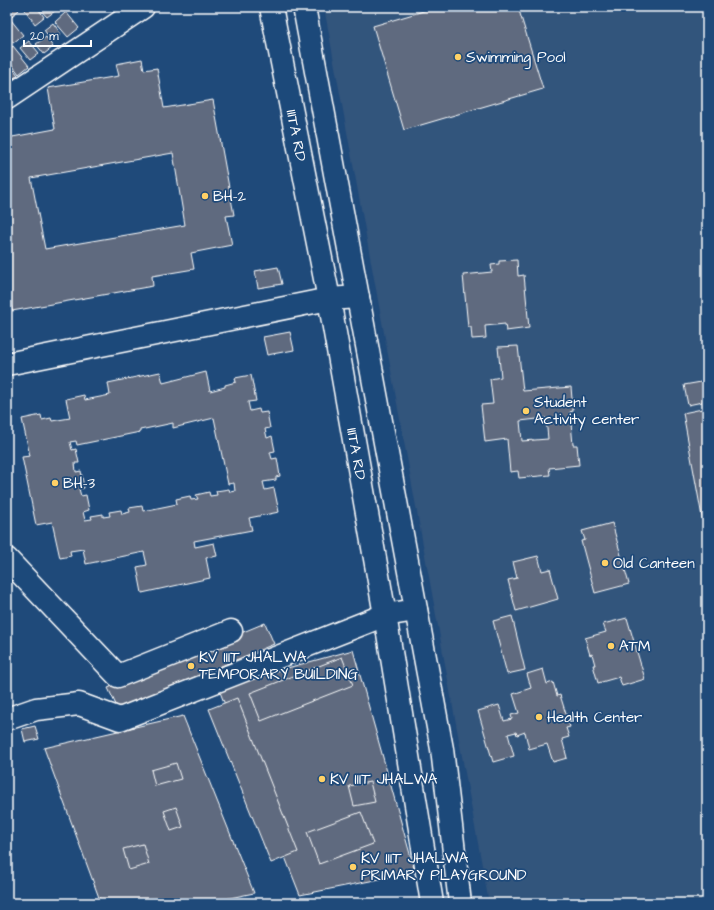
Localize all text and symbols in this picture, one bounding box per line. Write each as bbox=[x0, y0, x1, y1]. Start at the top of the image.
scale bar bbox=[24, 22, 91, 48]
text: 20 m bbox=[30, 28, 59, 45]
place label: Swimming Pool bbox=[466, 47, 566, 69]
marker: Swimming Pool bbox=[453, 52, 463, 62]
street label: IIITA RD bbox=[281, 108, 312, 163]
place label: BH-2 bbox=[213, 186, 246, 207]
marker: BH-2 bbox=[200, 191, 210, 201]
place label: Student Activity center bbox=[534, 392, 639, 431]
marker: Student Activity center bbox=[521, 406, 531, 416]
street label: IIITA RD bbox=[342, 426, 371, 482]
place label: BH-3 bbox=[63, 473, 95, 494]
marker: BH-3 bbox=[50, 478, 60, 488]
place label: Old Canteen bbox=[613, 553, 695, 574]
marker: Old Canteen bbox=[600, 558, 610, 568]
place label: ATM bbox=[619, 636, 650, 657]
marker: ATM bbox=[606, 641, 616, 651]
place label: KV IIIT JHALWA TEMPORARY BUILDING bbox=[199, 647, 358, 685]
marker: KV IIIT JHALWA TEMPORARY BUILDING bbox=[186, 661, 196, 671]
place label: Health Center bbox=[547, 707, 642, 728]
marker: Health Center bbox=[534, 712, 544, 722]
place label: KV IIIT JHALWA bbox=[330, 769, 438, 790]
marker: KV IIIT JHALWA bbox=[317, 774, 327, 784]
place label: KV IIIT JHALWA PRIMARY PLAYGROUND bbox=[361, 848, 527, 886]
marker: KV IIIT JHALWA PRIMARY PLAYGROUND bbox=[348, 862, 358, 872]

